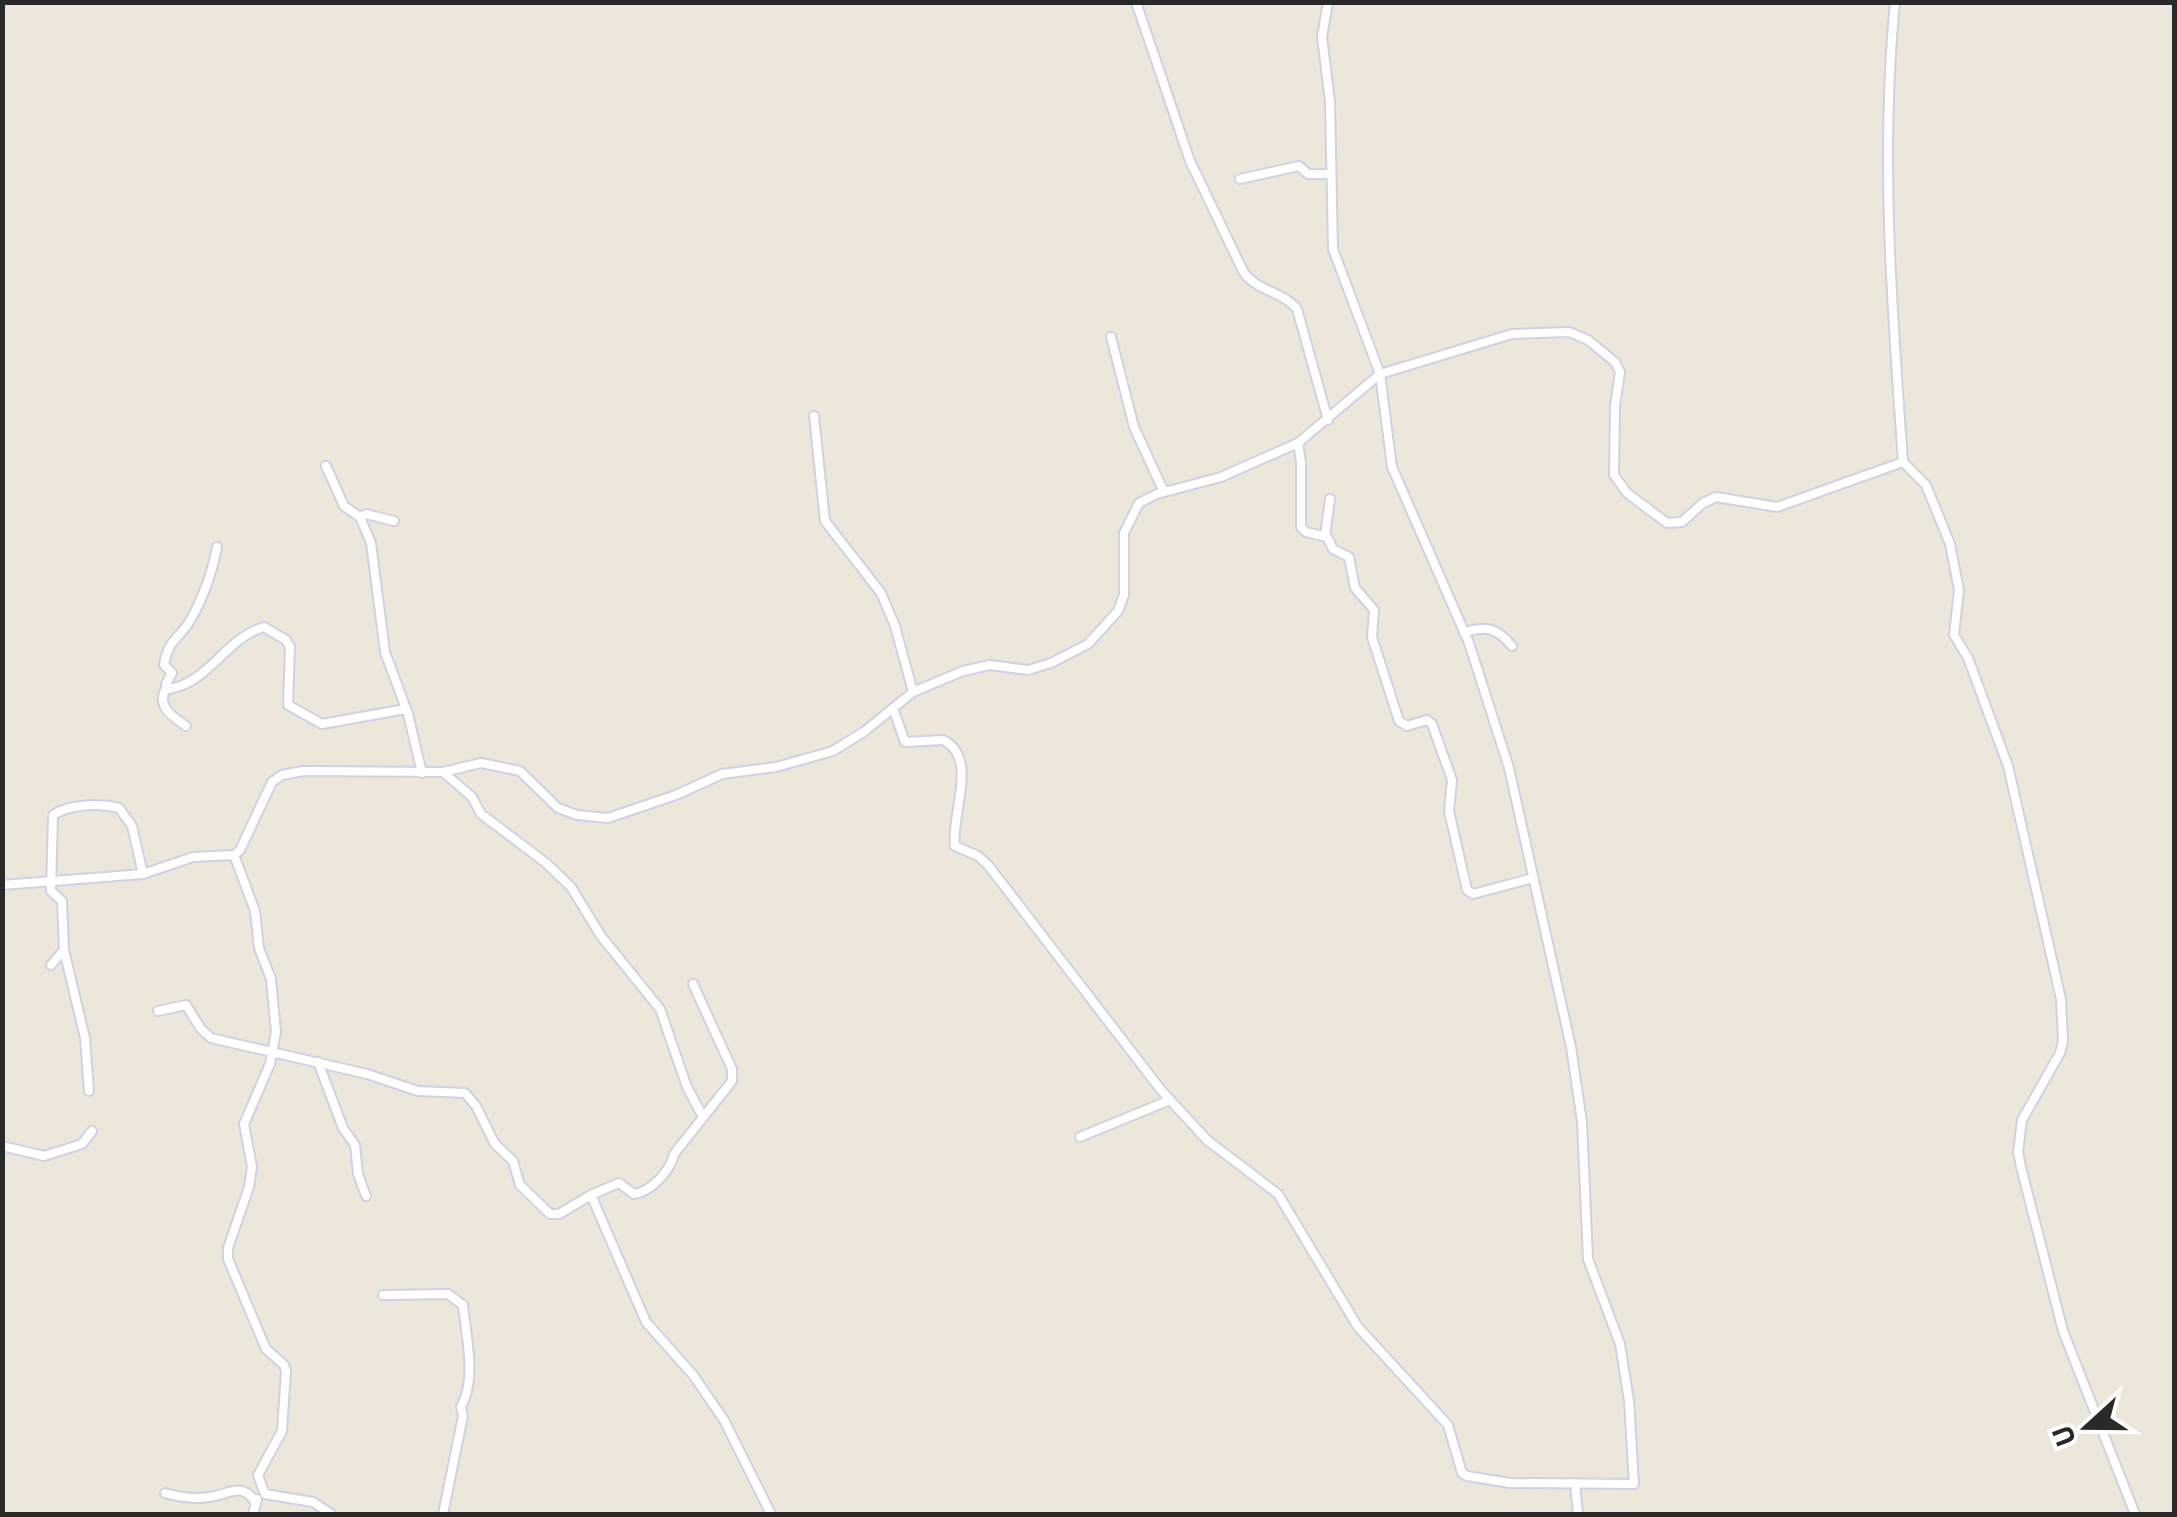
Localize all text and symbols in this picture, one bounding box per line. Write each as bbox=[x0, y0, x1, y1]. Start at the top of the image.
north arrow bbox=[2037, 1377, 2137, 1477]
text: U bbox=[2042, 1420, 2084, 1452]

